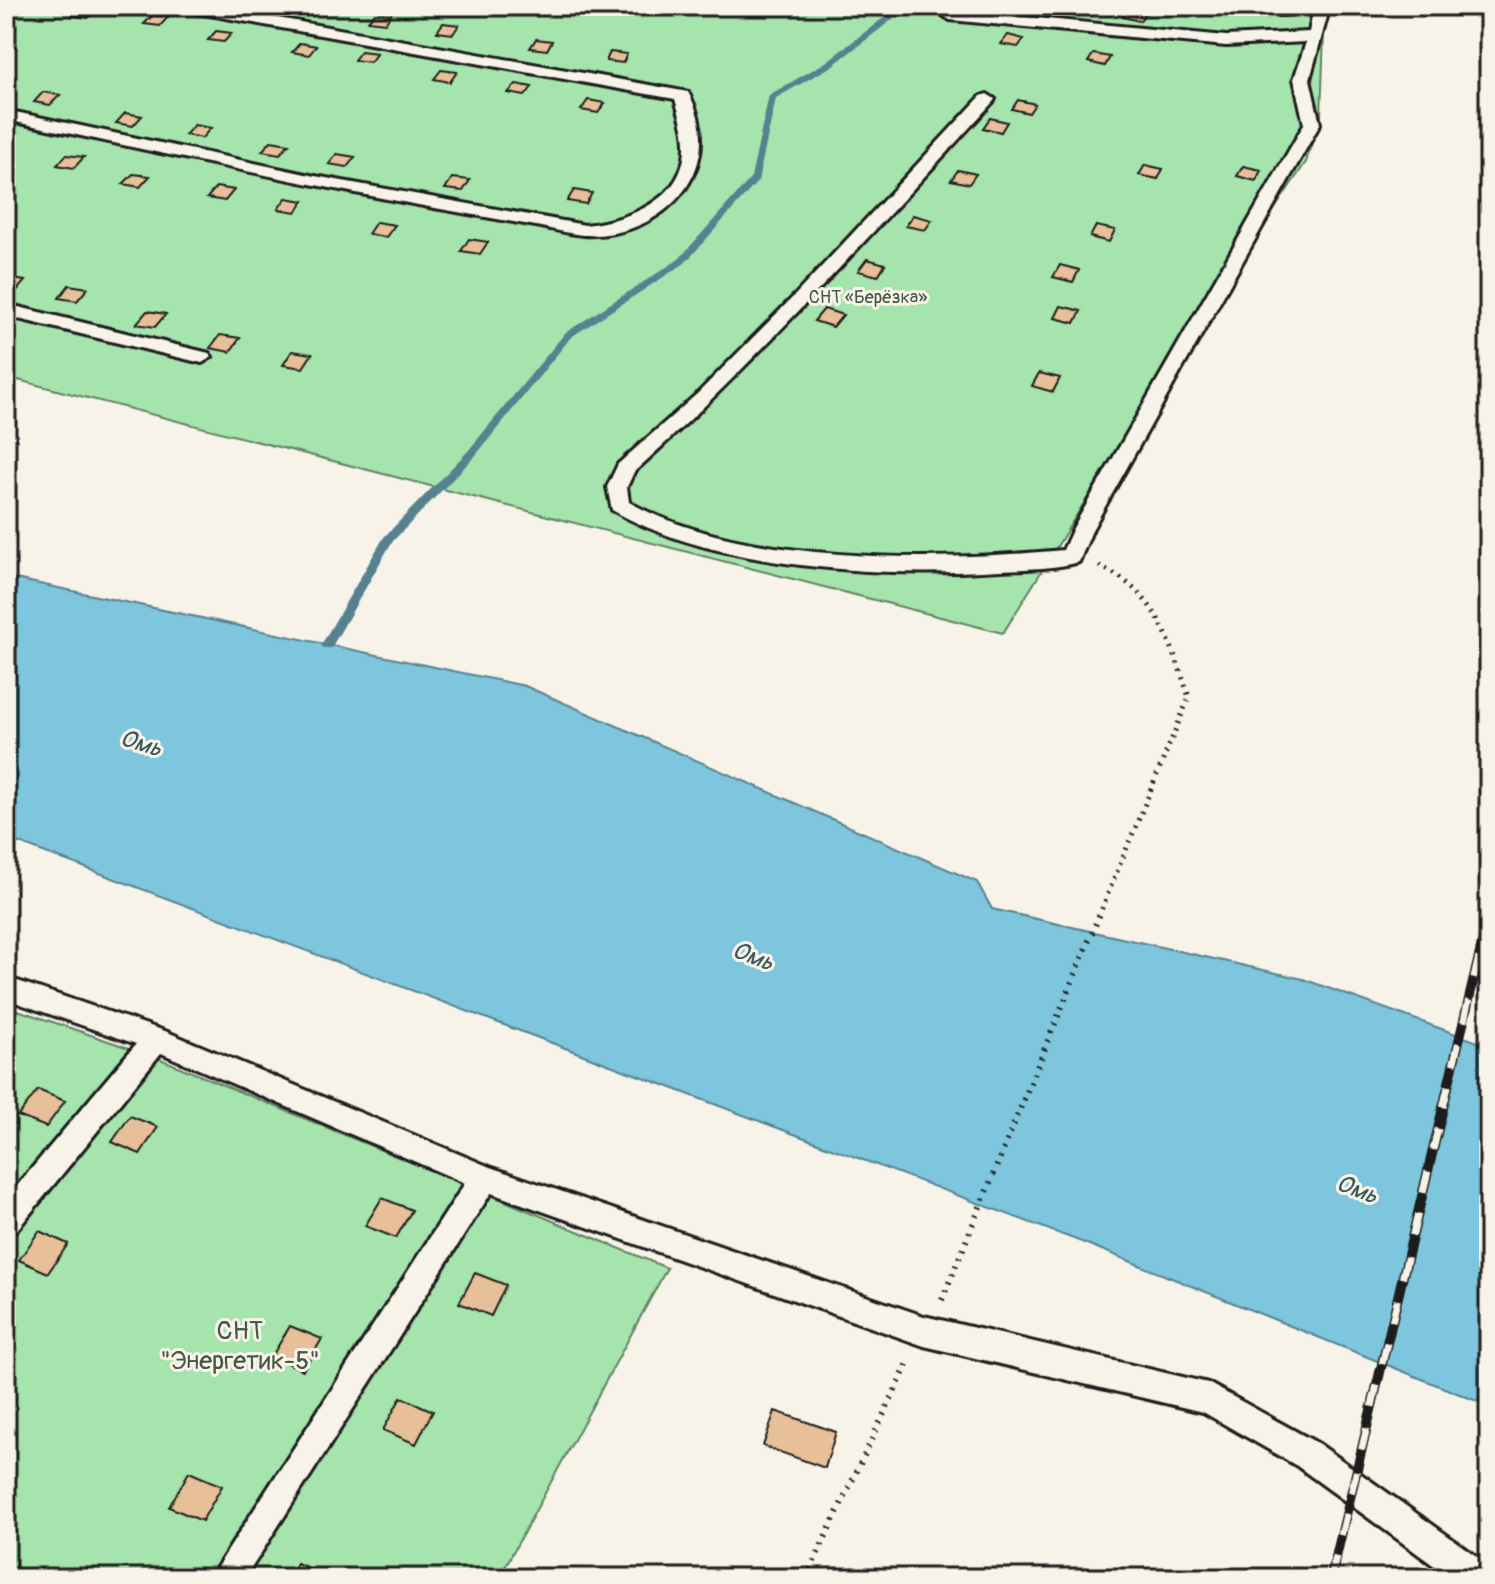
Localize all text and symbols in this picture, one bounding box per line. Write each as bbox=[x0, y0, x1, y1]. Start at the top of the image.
park label: СНТ «Берёзка» bbox=[809, 286, 927, 309]
water label: Омь bbox=[116, 723, 165, 764]
water label: Омь bbox=[728, 935, 778, 978]
water label: Омь bbox=[1332, 1168, 1382, 1211]
park label: СНТ "Энергетик-5" bbox=[160, 1315, 320, 1377]

